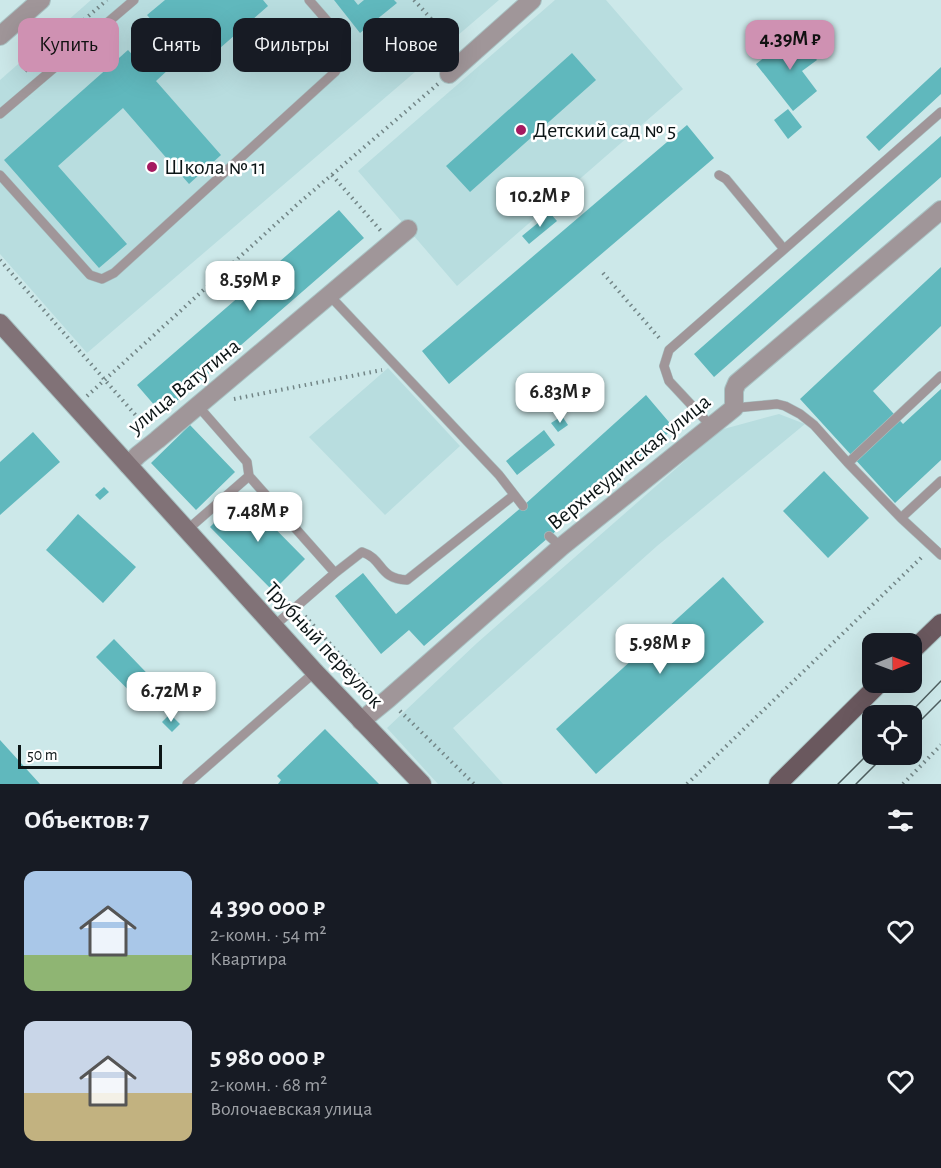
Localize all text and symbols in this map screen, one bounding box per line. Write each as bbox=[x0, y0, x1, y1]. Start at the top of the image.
chip: Купить bbox=[18, 18, 119, 72]
chip: Снять bbox=[131, 18, 221, 72]
chip: Фильтры bbox=[233, 18, 351, 72]
chip: Новое bbox=[363, 18, 459, 72]
pin: 4.39M ₽ bbox=[735, 20, 845, 71]
text: 4.39M ₽ bbox=[759, 29, 821, 49]
place label: Детский сад № 5 bbox=[533, 119, 676, 141]
marker: Детский сад № 5 bbox=[514, 123, 528, 137]
place label: Школа № 11 bbox=[164, 156, 266, 178]
marker: Школа № 11 bbox=[145, 160, 159, 174]
pin: 10.2M ₽ bbox=[485, 177, 595, 228]
text: 10.2M ₽ bbox=[510, 186, 570, 206]
pin: 8.59M ₽ bbox=[195, 261, 305, 312]
text: 8.59M ₽ bbox=[219, 270, 281, 290]
street label: улица Ватутина bbox=[123, 334, 244, 438]
pin: 6.83M ₽ bbox=[505, 373, 615, 424]
text: 6.83M ₽ bbox=[529, 382, 591, 402]
street label: Верхнеудинская улица bbox=[544, 390, 714, 534]
pin: 7.48M ₽ bbox=[203, 492, 313, 543]
text: 7.48M ₽ bbox=[227, 501, 289, 521]
street label: Трубный переулок bbox=[260, 578, 388, 712]
pin: 5.98M ₽ bbox=[605, 624, 715, 675]
text: 5.98M ₽ bbox=[629, 633, 691, 653]
north arrow bbox=[862, 633, 922, 693]
map controls bbox=[862, 633, 922, 765]
pin: 6.72M ₽ bbox=[116, 672, 226, 723]
text: 6.72M ₽ bbox=[141, 681, 201, 701]
button: locate bbox=[862, 705, 922, 765]
scale bar bbox=[18, 742, 162, 770]
text: 50 m bbox=[27, 747, 58, 763]
icon: filters bbox=[884, 804, 917, 837]
text: Объектов: 7 bbox=[24, 807, 149, 833]
text: 4 390 000 ₽ bbox=[210, 894, 325, 920]
icon: home bbox=[72, 895, 144, 967]
icon: heart bbox=[884, 915, 917, 948]
text: 2-комн. · 54 m² bbox=[210, 925, 326, 945]
text: Квартира bbox=[210, 949, 287, 969]
text: 5 980 000 ₽ bbox=[210, 1044, 325, 1070]
icon: home bbox=[72, 1045, 144, 1117]
icon: heart bbox=[884, 1065, 917, 1098]
text: 2-комн. · 68 m² bbox=[210, 1075, 327, 1095]
text: Волочаевская улица bbox=[210, 1099, 372, 1119]

